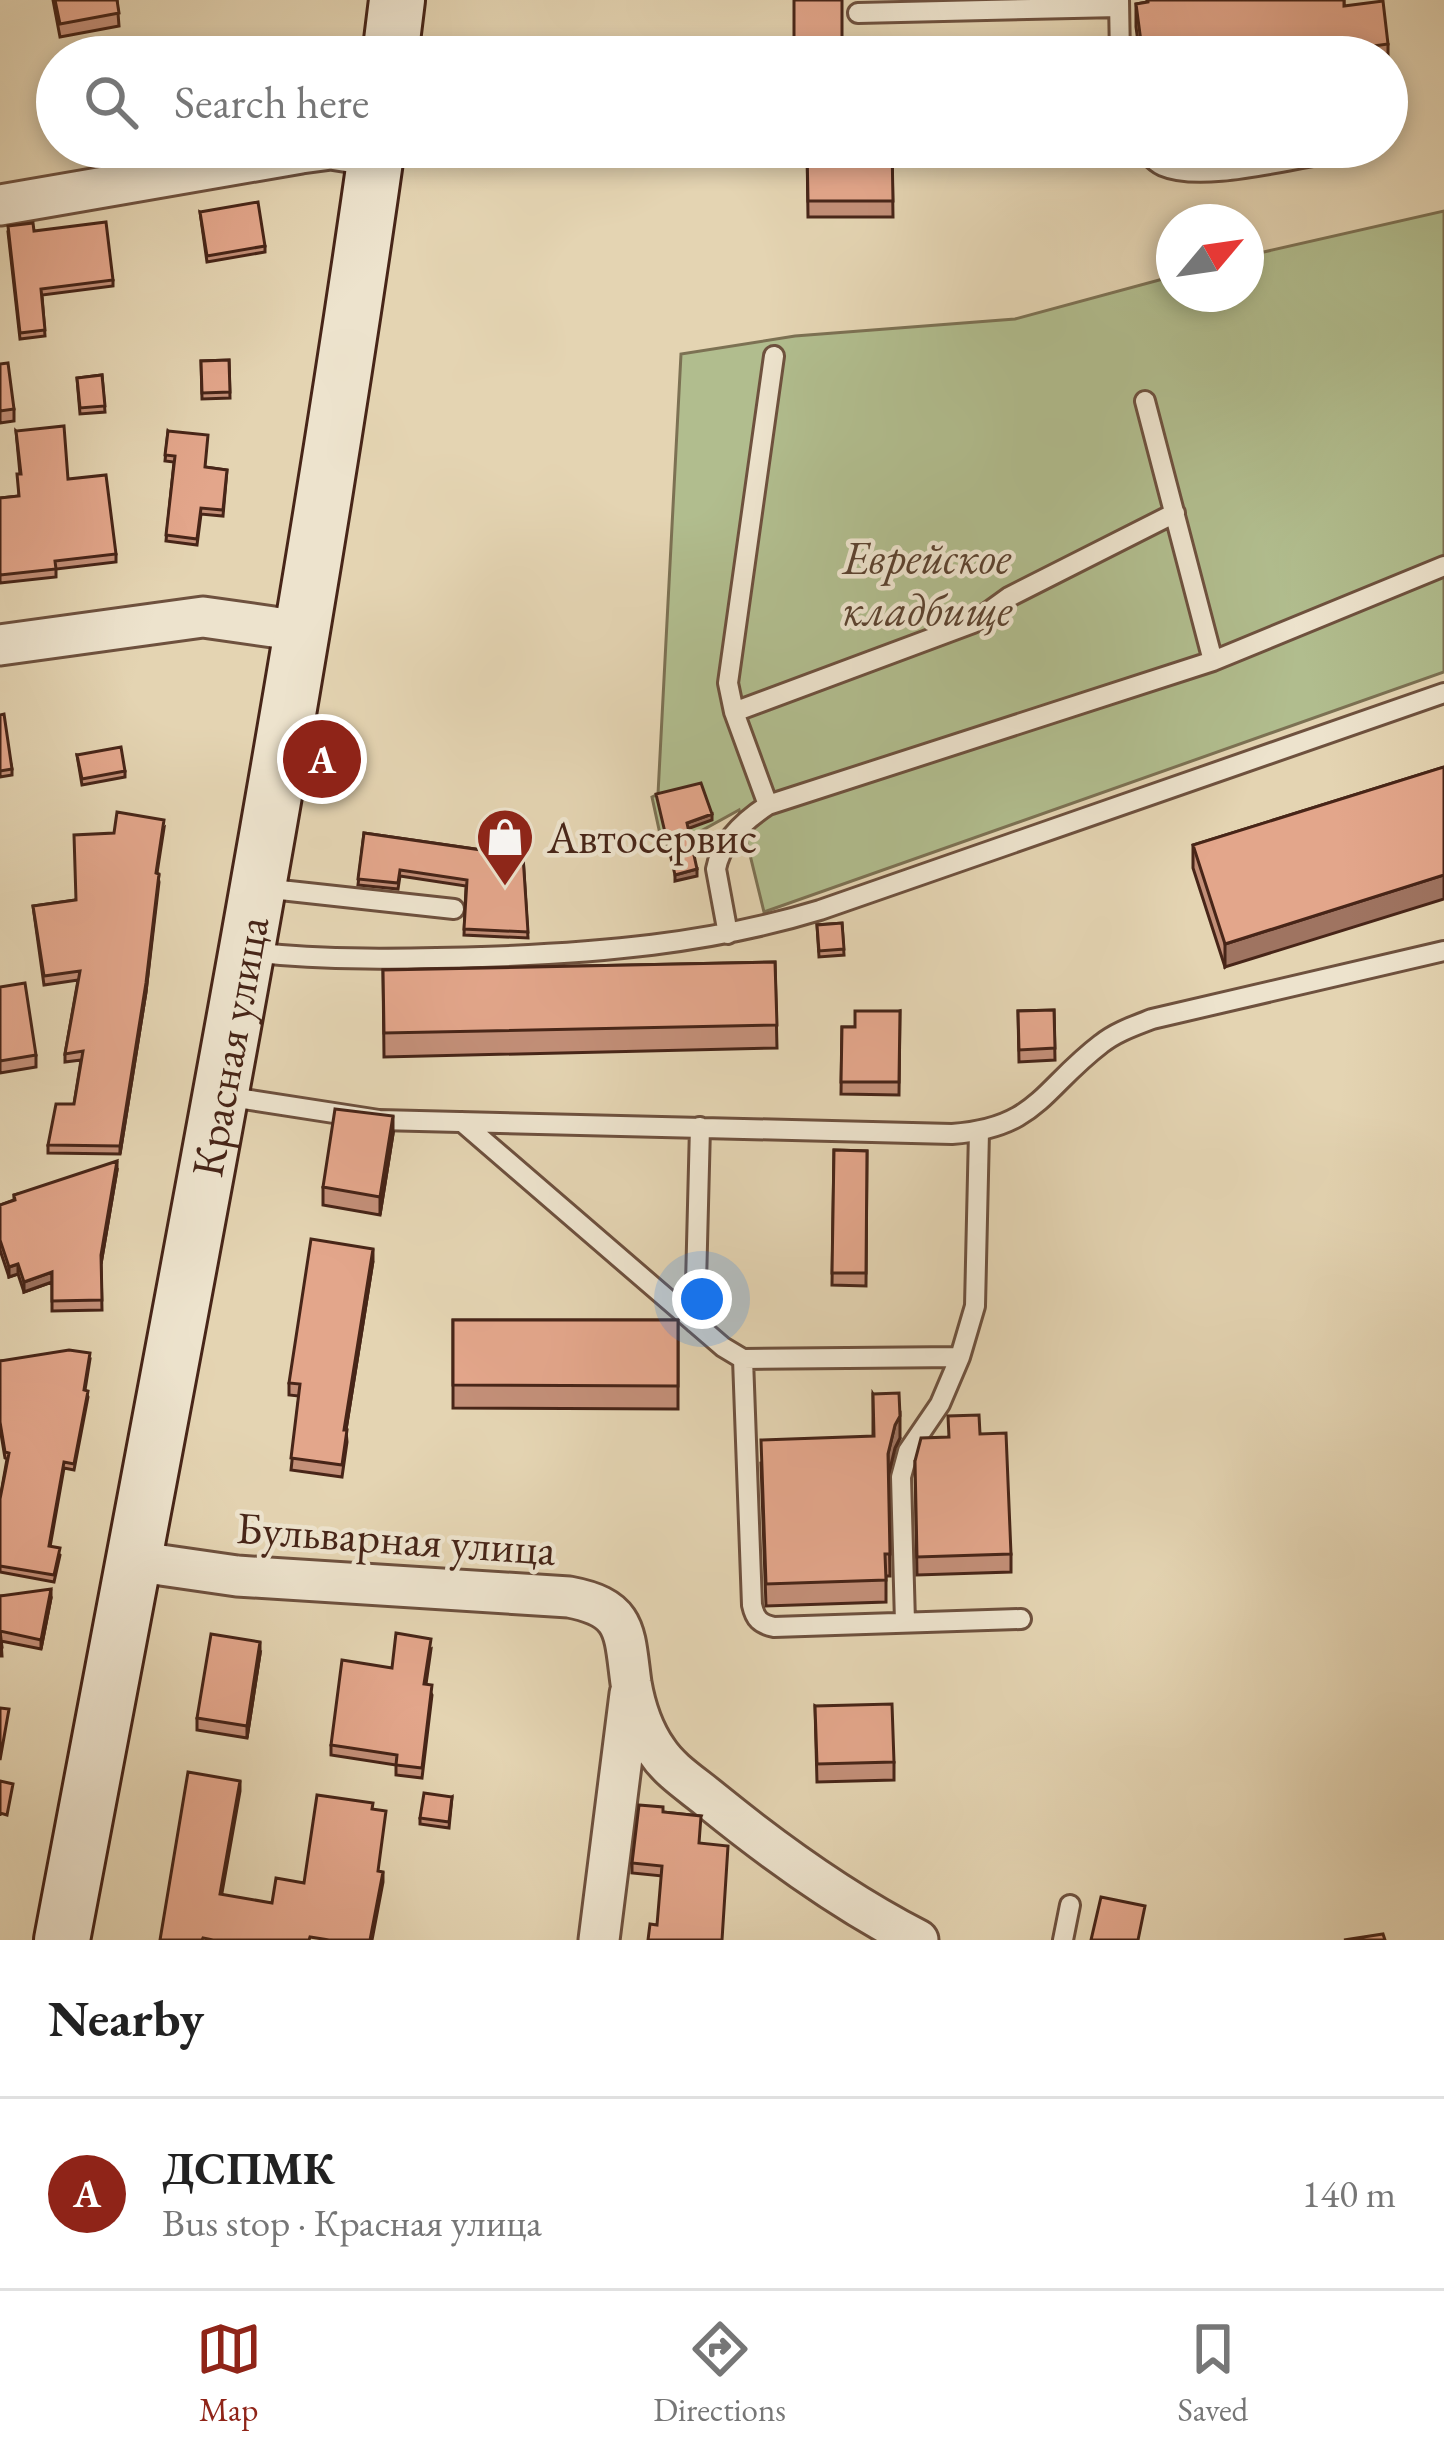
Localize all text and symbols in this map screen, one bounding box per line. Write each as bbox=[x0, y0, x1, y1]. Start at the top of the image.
search box bbox=[36, 36, 1408, 168]
icon: search bbox=[78, 69, 144, 135]
text: Search here bbox=[174, 73, 369, 131]
north arrow bbox=[1156, 204, 1264, 312]
park label: Еврейское кладбище bbox=[841, 528, 1013, 638]
pin: A bbox=[283, 714, 361, 804]
shop icon: Автосервис bbox=[474, 806, 536, 888]
place label: Автосервис bbox=[546, 808, 757, 866]
street label: Красная улица bbox=[177, 912, 281, 1181]
your location bbox=[672, 1269, 732, 1329]
street label: Бульварная улица bbox=[234, 1498, 558, 1578]
text: Nearby bbox=[48, 1985, 204, 2051]
text: ДСПМК bbox=[162, 2139, 335, 2197]
text: A bbox=[73, 2168, 101, 2219]
text: 140 m bbox=[1302, 2168, 1396, 2219]
text: Bus stop · Красная улица bbox=[162, 2197, 542, 2248]
tab: Map bbox=[196, 2316, 262, 2431]
tab: Directions bbox=[653, 2316, 786, 2431]
tab: Saved bbox=[1178, 2316, 1248, 2431]

